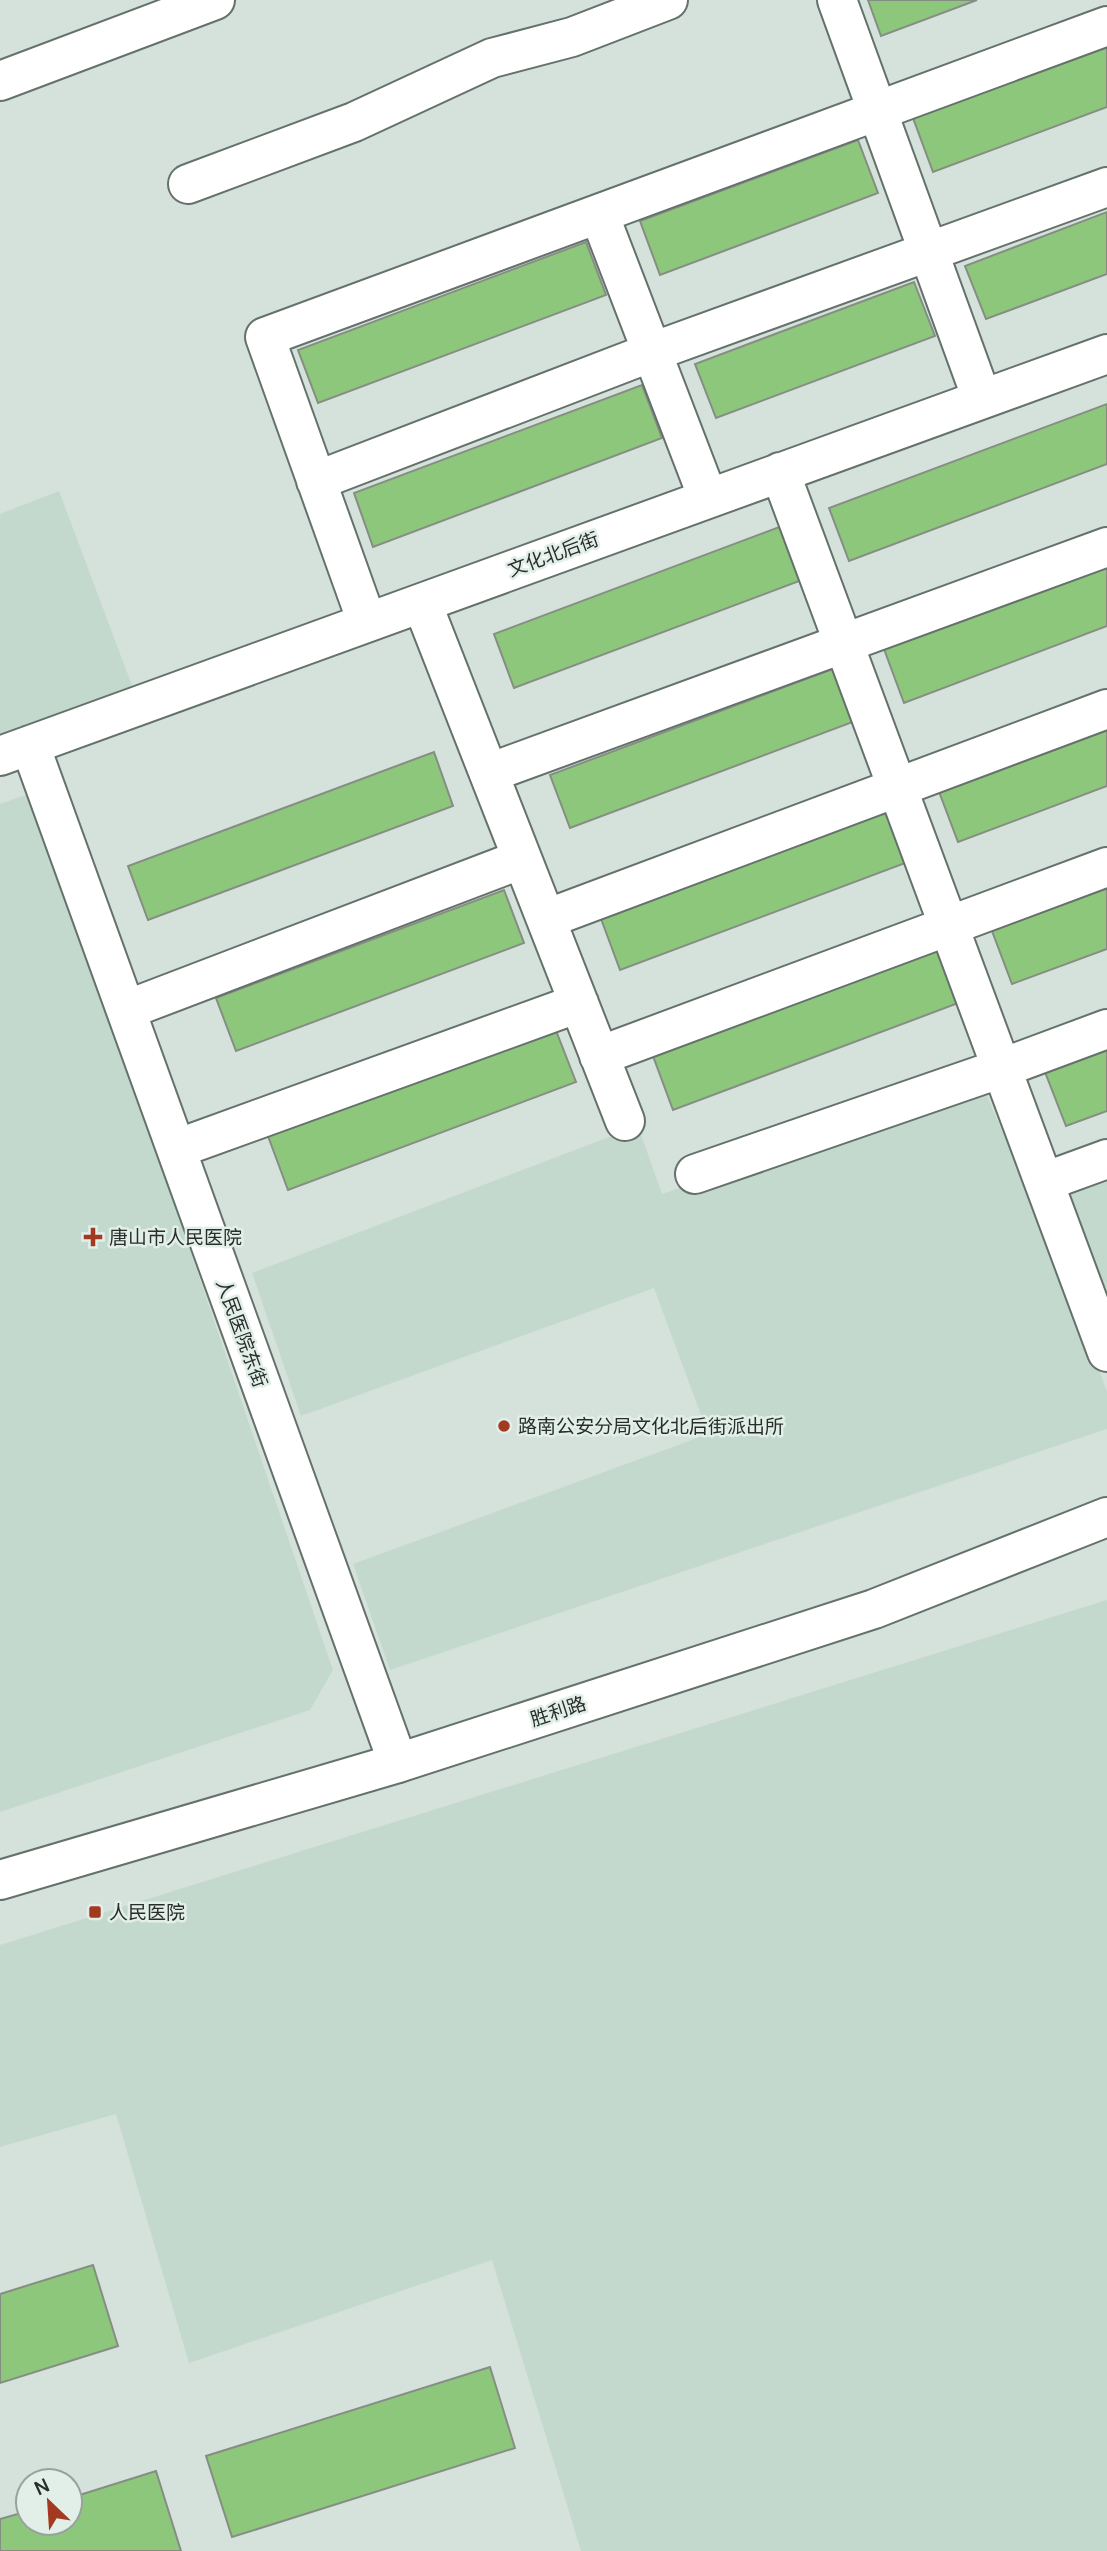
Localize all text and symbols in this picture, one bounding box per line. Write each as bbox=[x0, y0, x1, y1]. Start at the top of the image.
street label: 文化北后街 bbox=[504, 526, 602, 582]
place label: 唐山市人民医院 bbox=[109, 1224, 242, 1250]
marker: 唐山市人民医院 bbox=[83, 1227, 103, 1247]
street label: 人民医院东街 bbox=[210, 1275, 274, 1391]
place label: 路南公安分局文化北后街派出所 bbox=[518, 1413, 784, 1439]
marker: 路南公安分局文化北后街派出所 bbox=[496, 1418, 512, 1434]
street label: 胜利路 bbox=[527, 1690, 589, 1732]
place label: 人民医院 bbox=[109, 1899, 185, 1925]
marker: 人民医院 bbox=[87, 1904, 103, 1920]
north arrow bbox=[14, 2467, 84, 2537]
text: N bbox=[30, 2472, 53, 2501]

